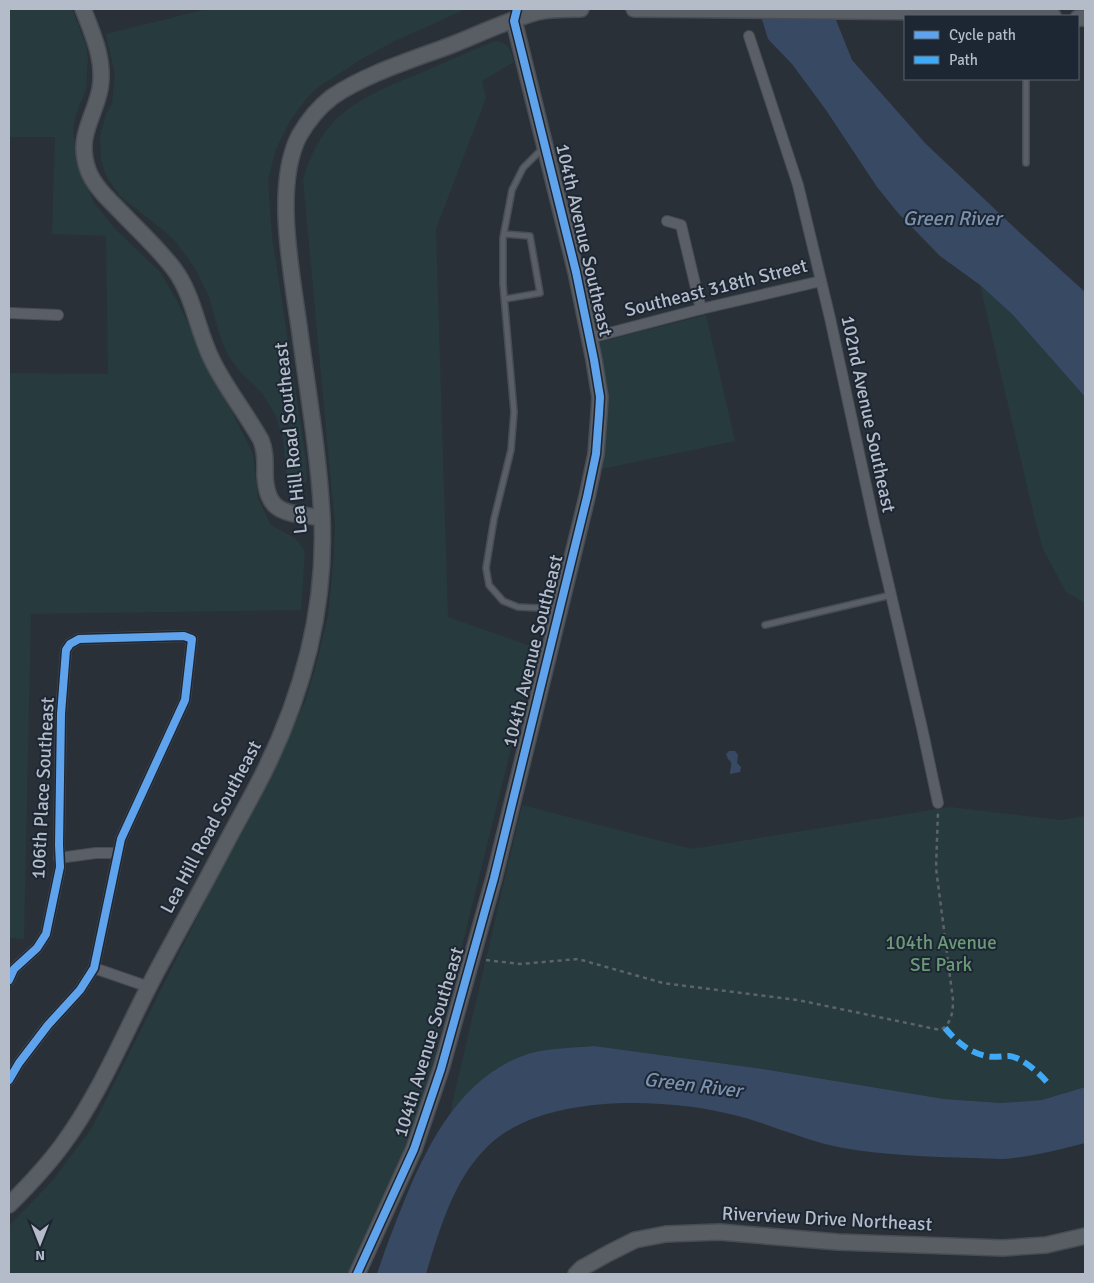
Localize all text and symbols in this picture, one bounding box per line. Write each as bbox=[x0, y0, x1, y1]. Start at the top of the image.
legend bbox=[904, 15, 1079, 80]
text: Cycle path bbox=[949, 26, 1016, 44]
text: Path bbox=[949, 51, 978, 69]
street label: 104th Avenue Southeast bbox=[550, 141, 618, 339]
water label: Green River bbox=[903, 206, 1004, 231]
street label: Southeast 318th Street bbox=[622, 254, 810, 322]
street label: 102nd Avenue Southeast bbox=[835, 313, 901, 515]
street label: Lea Hill Road Southeast bbox=[269, 341, 313, 535]
street label: 104th Avenue Southeast bbox=[497, 552, 569, 750]
street label: 106th Place Southeast bbox=[26, 696, 60, 880]
street label: Lea Hill Road Southeast bbox=[155, 736, 267, 918]
park label: 104th Avenue SE Park bbox=[885, 931, 997, 977]
street label: 104th Avenue Southeast bbox=[389, 944, 469, 1140]
water label: Green River bbox=[643, 1067, 746, 1104]
street label: Riverview Drive Northeast bbox=[721, 1202, 933, 1237]
north arrow bbox=[15, 1218, 65, 1268]
text: N bbox=[35, 1247, 45, 1264]

